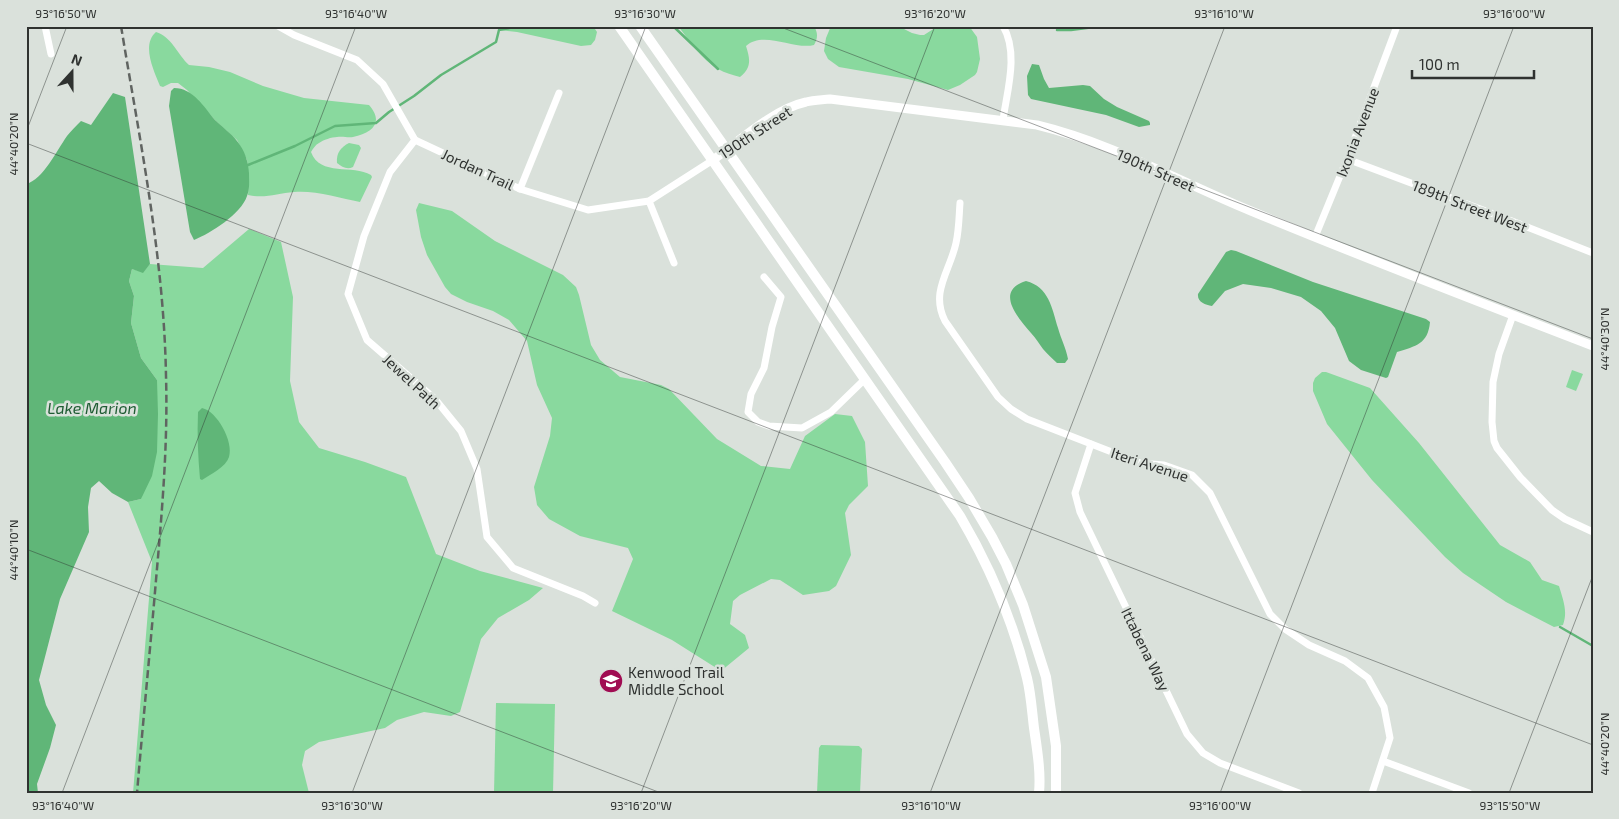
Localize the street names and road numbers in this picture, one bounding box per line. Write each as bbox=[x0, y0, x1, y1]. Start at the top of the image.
street label: Ixonia Avenue bbox=[1332, 85, 1382, 179]
street label: 190th Street bbox=[715, 102, 795, 162]
street label: Jordan Trail bbox=[439, 144, 518, 194]
street label: 190th Street bbox=[1114, 145, 1198, 195]
street label: 189th Street West bbox=[1410, 176, 1530, 236]
street label: Jewel Path bbox=[379, 350, 445, 412]
street label: Iteri Avenue bbox=[1109, 443, 1191, 485]
street label: Ittabena Way bbox=[1118, 604, 1174, 694]

